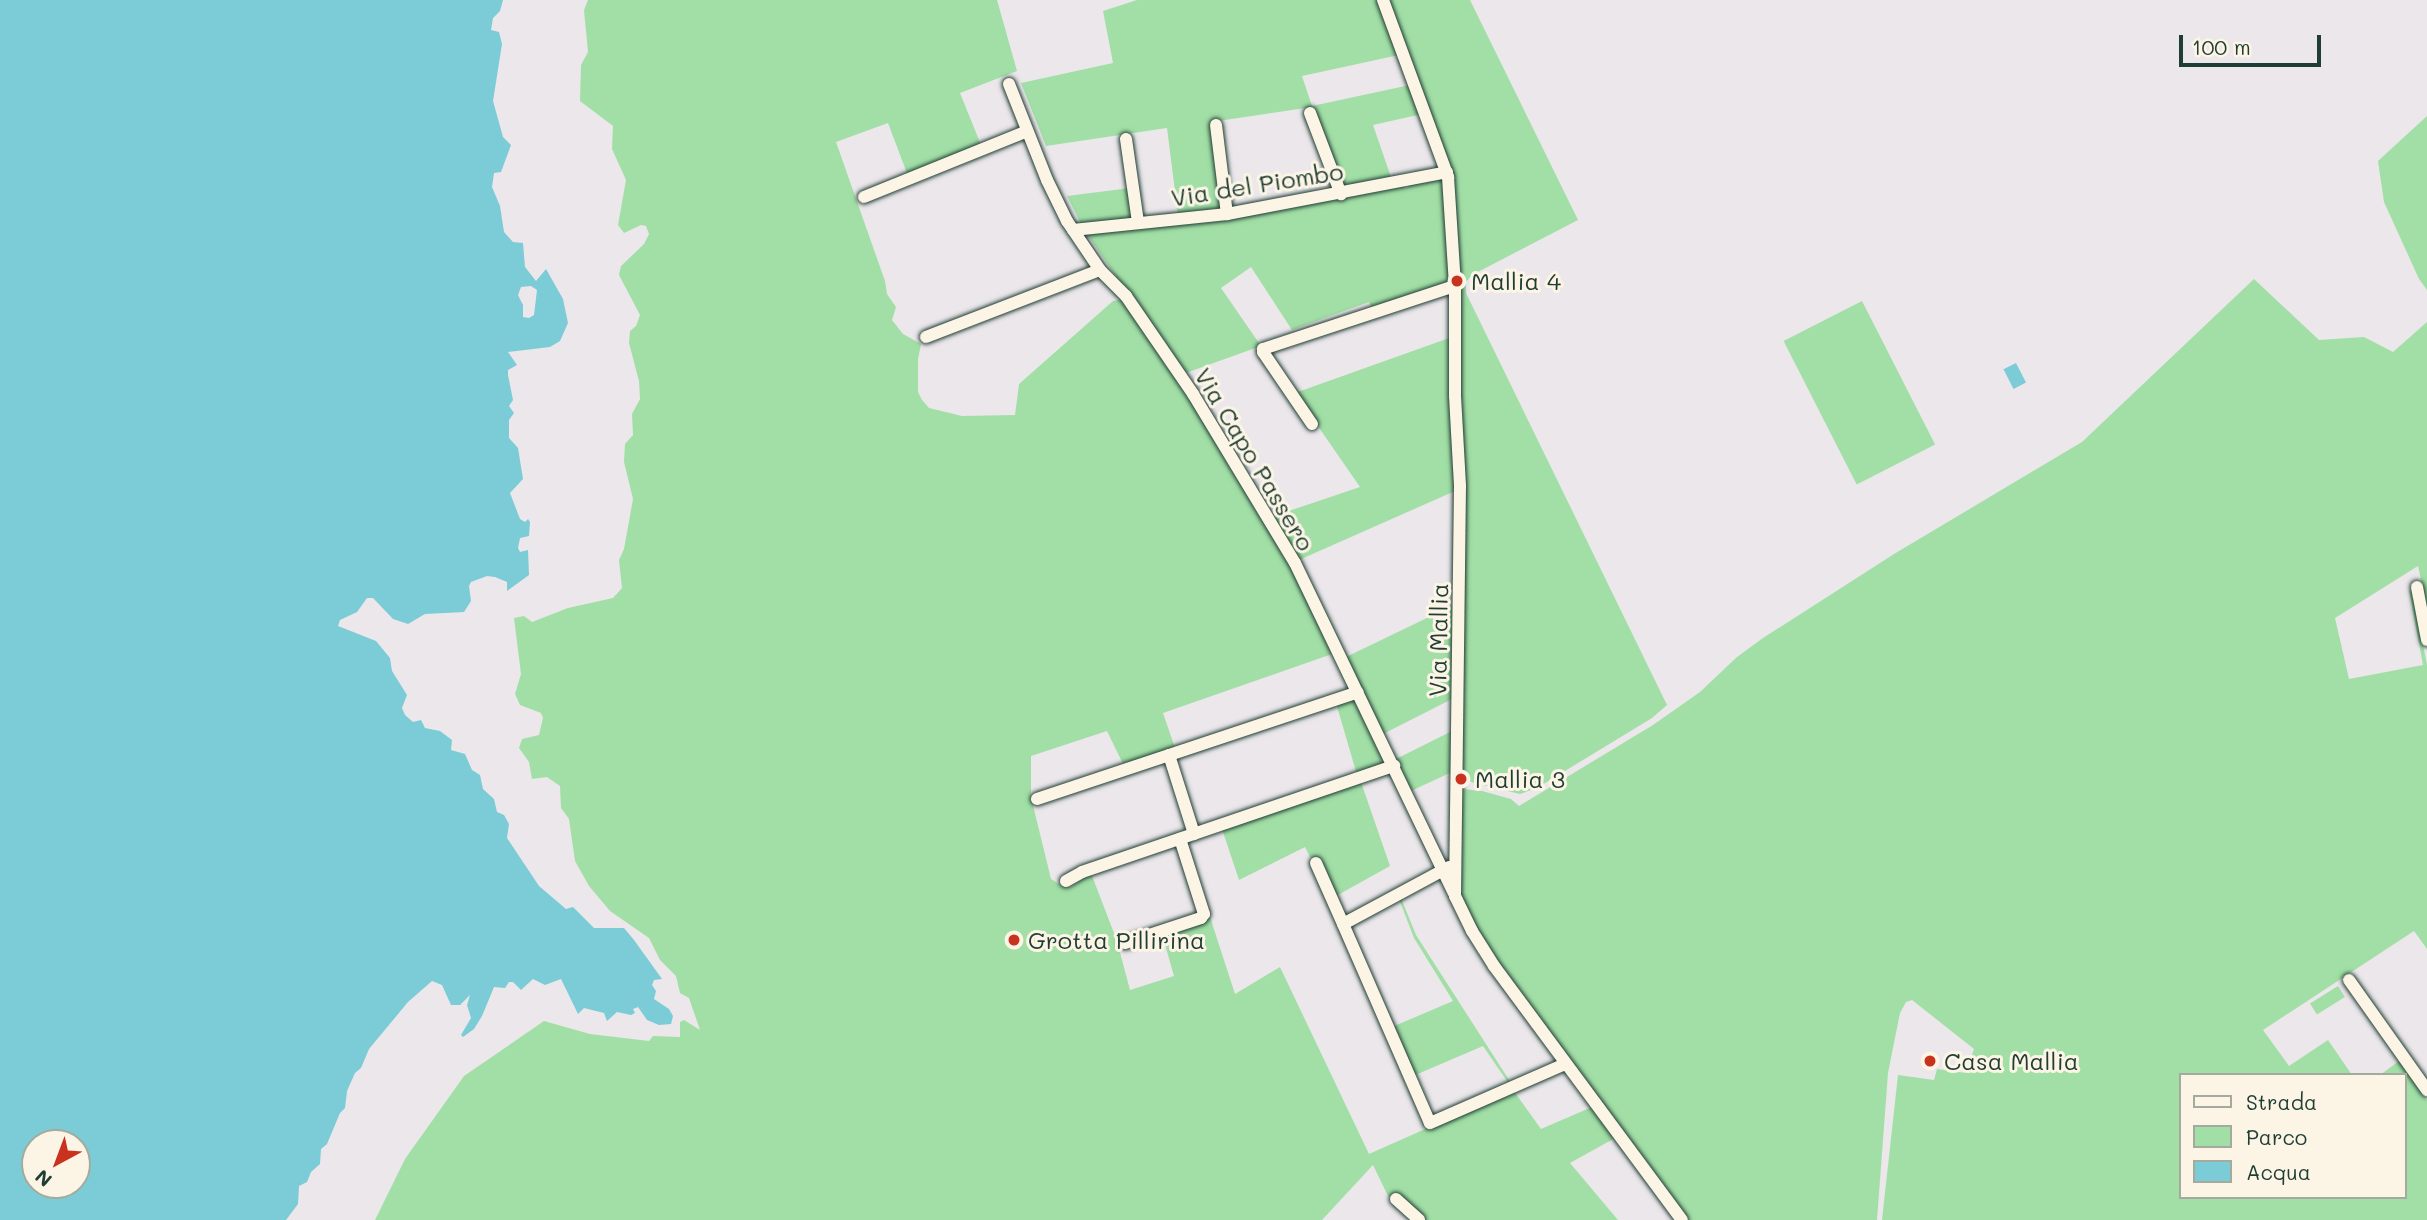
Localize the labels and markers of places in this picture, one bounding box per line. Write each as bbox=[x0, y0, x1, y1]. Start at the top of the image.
place label: Mallia 4 bbox=[1471, 267, 1561, 295]
marker: Mallia 4 bbox=[1449, 273, 1465, 289]
place label: Mallia 3 bbox=[1475, 765, 1565, 793]
marker: Mallia 3 bbox=[1453, 771, 1469, 787]
place label: Grotta Pillirina bbox=[1028, 926, 1205, 954]
marker: Grotta Pillirina bbox=[1006, 932, 1022, 948]
place label: Casa Mallia bbox=[1944, 1047, 2079, 1075]
marker: Casa Mallia bbox=[1922, 1053, 1938, 1069]

